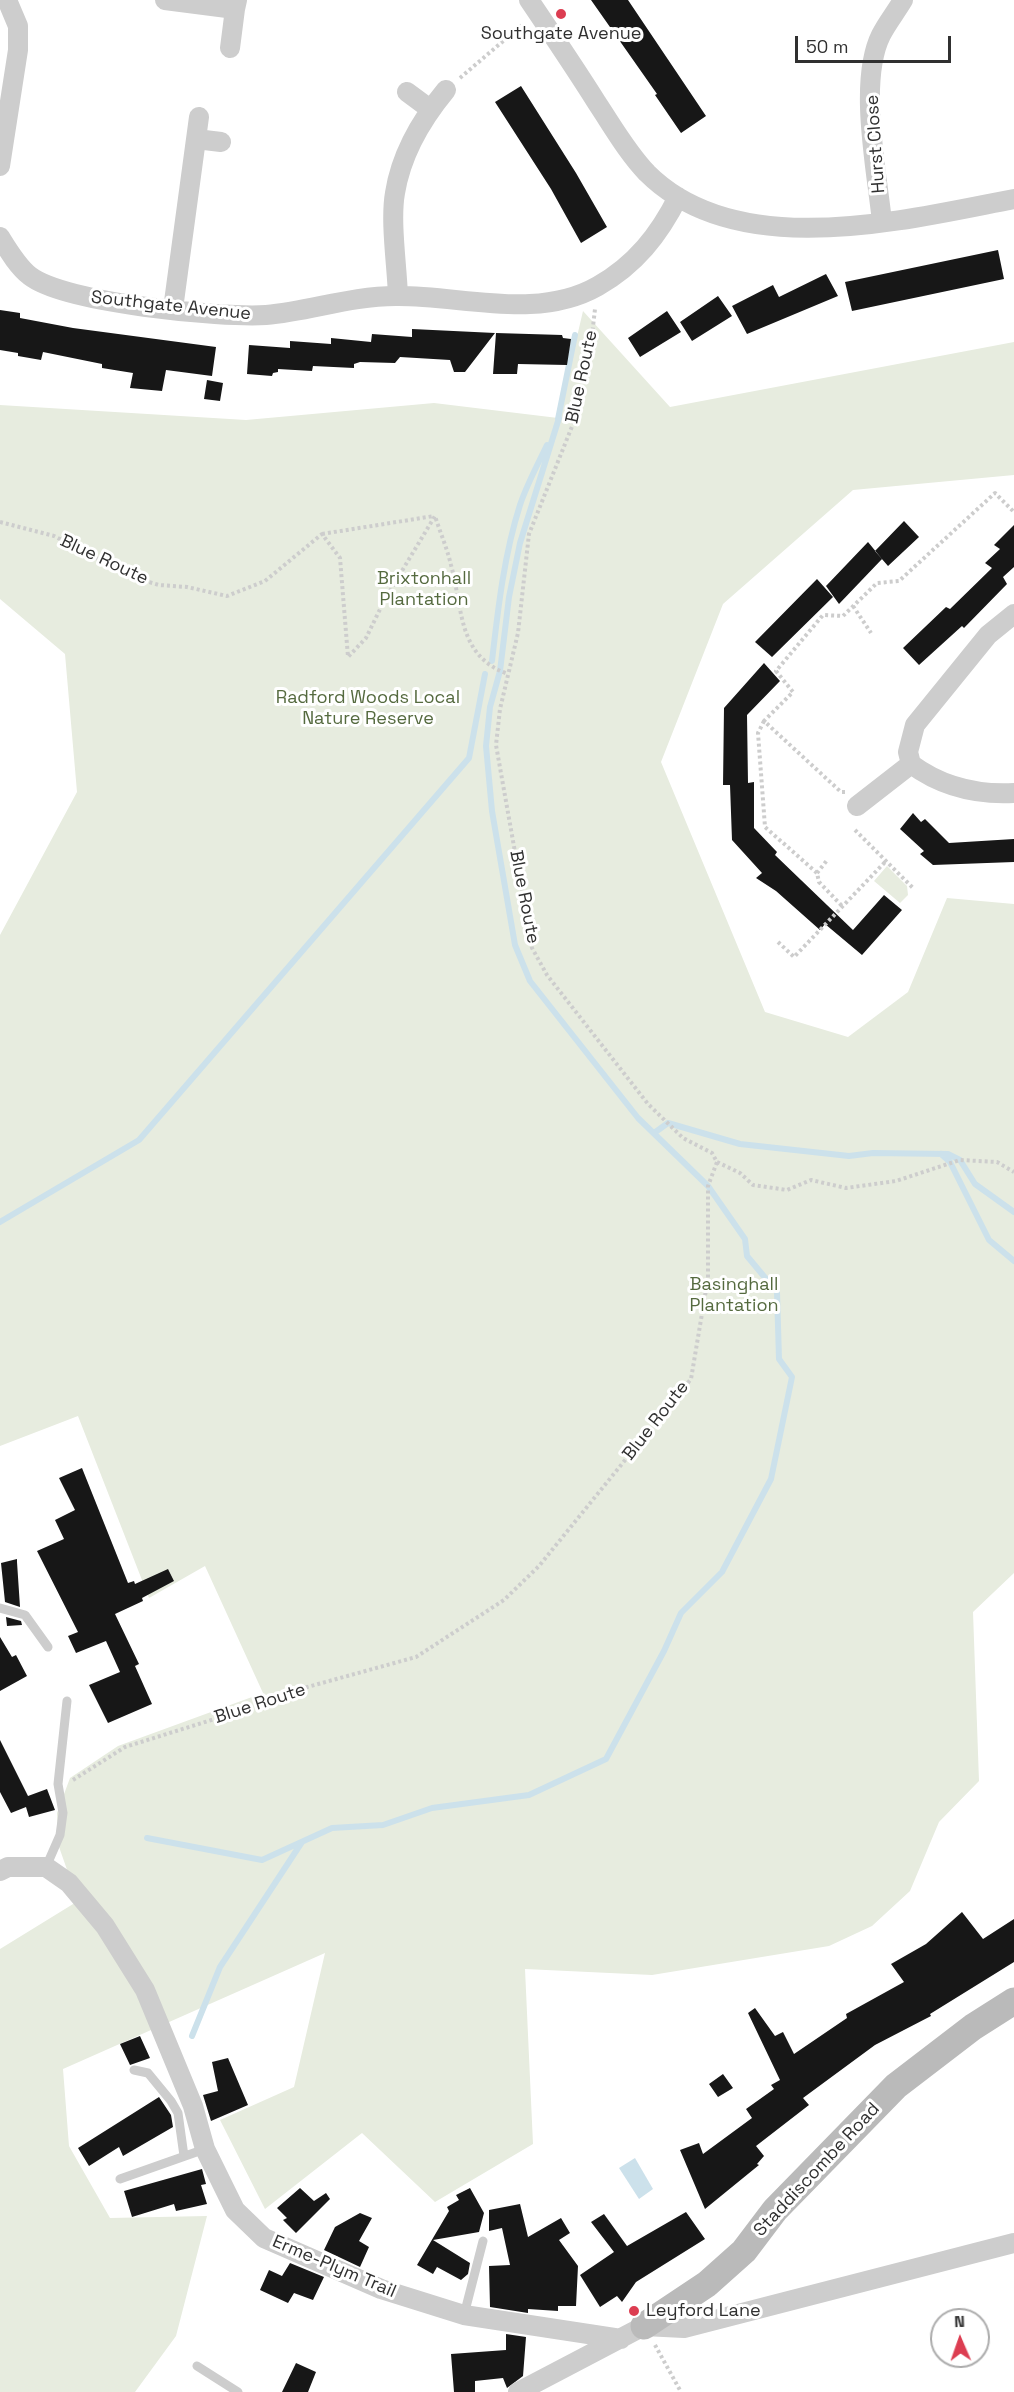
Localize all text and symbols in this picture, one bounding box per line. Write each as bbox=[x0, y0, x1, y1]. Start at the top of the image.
marker: Southgate Avenue bbox=[554, 7, 568, 21]
place label: Southgate Avenue bbox=[481, 23, 641, 45]
scale bar bbox=[798, 24, 954, 62]
text: 50 m bbox=[806, 35, 848, 58]
street label: Hurst Close bbox=[862, 94, 890, 194]
street label: Southgate Avenue bbox=[90, 287, 252, 325]
street label: Blue Route bbox=[562, 328, 602, 426]
street label: Blue Route bbox=[57, 530, 151, 590]
park label: Brixtonhall Plantation bbox=[377, 568, 471, 610]
park label: Radford Woods Local Nature Reserve bbox=[276, 687, 460, 730]
street label: Blue Route bbox=[504, 848, 544, 946]
park label: Basinghall Plantation bbox=[689, 1274, 779, 1316]
street label: Blue Route bbox=[618, 1377, 694, 1465]
street label: Blue Route bbox=[212, 1679, 308, 1729]
street label: Staddiscombe Road bbox=[749, 2099, 885, 2241]
street label: Erme-Plym Trail bbox=[269, 2231, 399, 2303]
place label: Leyford Lane bbox=[646, 2300, 761, 2322]
marker: Leyford Lane bbox=[627, 2304, 641, 2318]
north arrow bbox=[930, 2308, 990, 2368]
text: N bbox=[954, 2311, 965, 2332]

